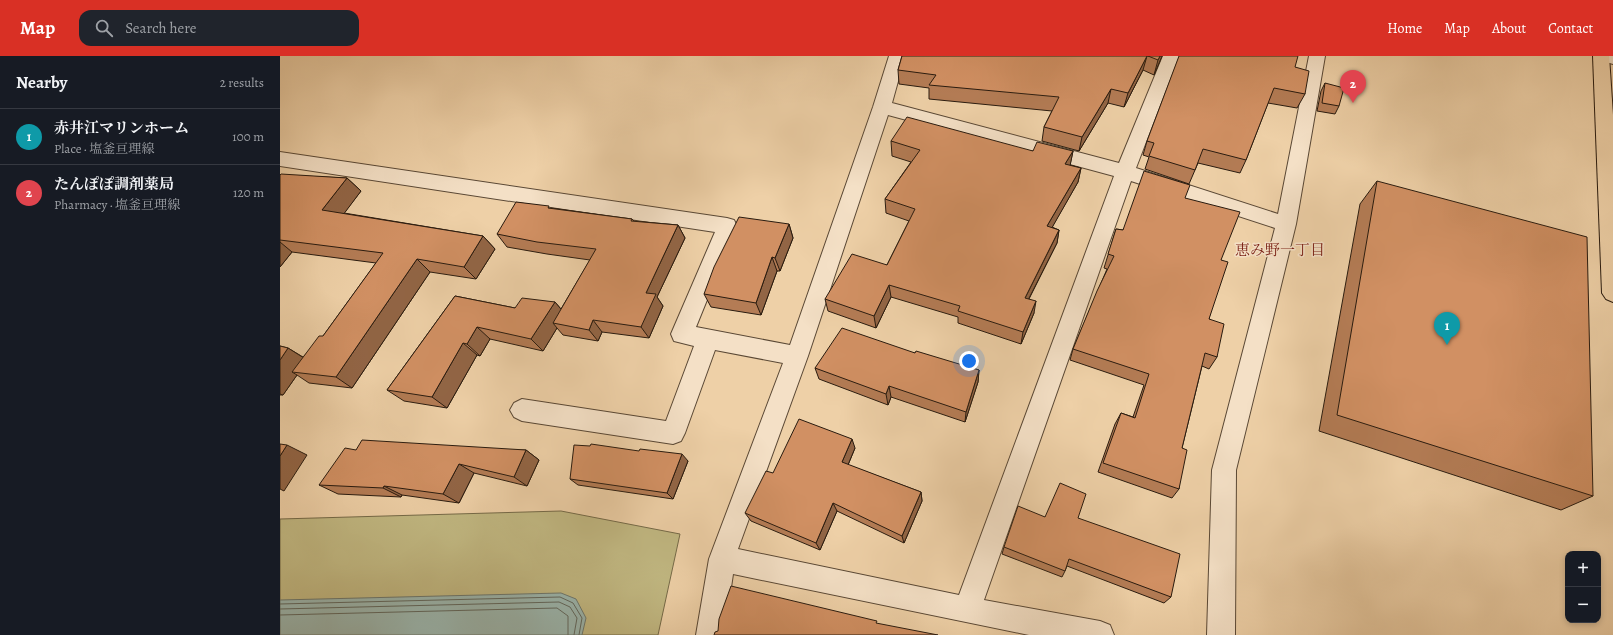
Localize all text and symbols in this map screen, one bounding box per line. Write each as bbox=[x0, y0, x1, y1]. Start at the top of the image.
search box bbox=[79, 10, 359, 46]
text: Map bbox=[20, 15, 55, 41]
icon: search bbox=[93, 17, 115, 39]
text: Search here bbox=[125, 18, 197, 38]
text: Home bbox=[1387, 19, 1422, 38]
text: Map bbox=[1444, 19, 1470, 38]
text: About bbox=[1492, 19, 1526, 38]
text: Contact bbox=[1548, 19, 1593, 38]
pin: 2 bbox=[1340, 70, 1366, 103]
text: Nearby bbox=[16, 71, 67, 94]
text: 2 results bbox=[220, 74, 264, 91]
text: 赤井江マリンホーム bbox=[54, 118, 189, 138]
text: 1 bbox=[27, 128, 31, 145]
text: 100 m bbox=[232, 128, 264, 145]
text: Place · 塩釜亘理線 bbox=[54, 140, 154, 157]
text: たんぽぽ調剤薬局 bbox=[54, 174, 174, 194]
text: 2 bbox=[26, 184, 32, 201]
text: 120 m bbox=[233, 184, 264, 201]
text: Pharmacy · 塩釜亘理線 bbox=[54, 196, 180, 213]
district label: 恵み野一丁目 bbox=[1235, 240, 1325, 260]
pin: 1 bbox=[1434, 312, 1460, 345]
your location bbox=[959, 351, 979, 371]
map controls bbox=[1565, 551, 1601, 623]
button: + bbox=[1565, 551, 1601, 587]
button: − bbox=[1565, 587, 1601, 623]

